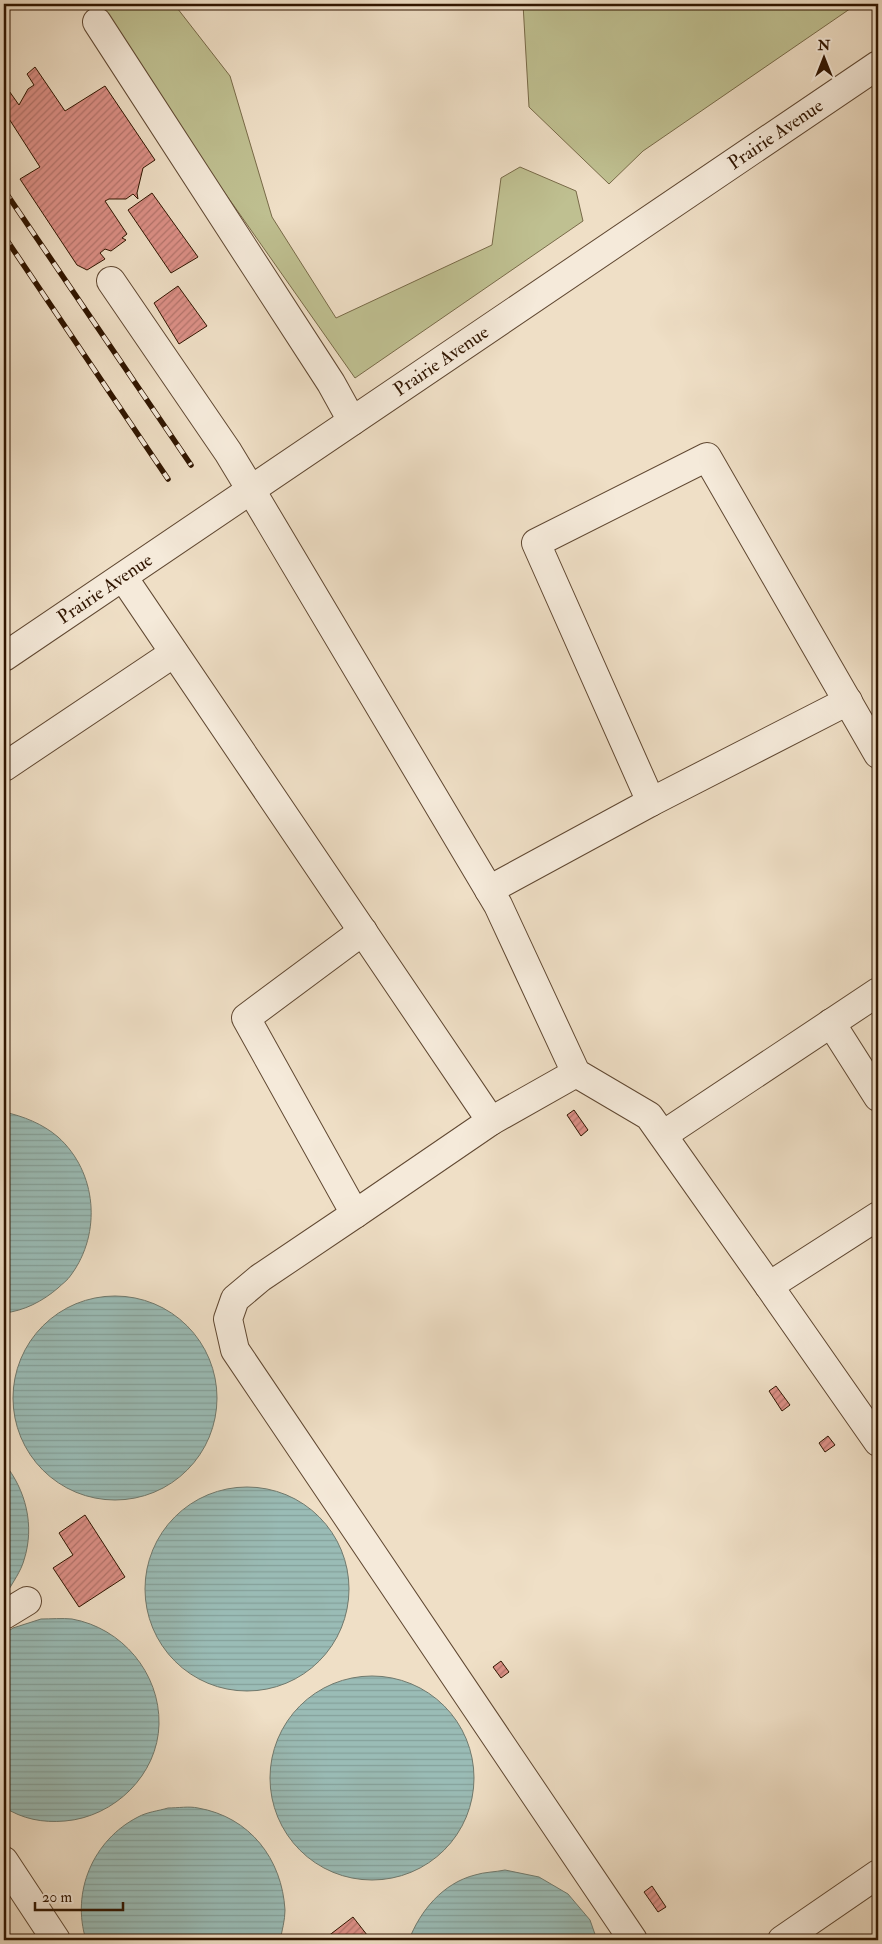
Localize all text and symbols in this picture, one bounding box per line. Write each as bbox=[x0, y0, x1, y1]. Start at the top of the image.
north arrow bbox=[800, 32, 850, 82]
text: N bbox=[817, 37, 831, 54]
street label: Prairie Avenue bbox=[723, 94, 828, 175]
street label: Prairie Avenue bbox=[389, 320, 493, 402]
street label: Prairie Avenue bbox=[53, 548, 157, 629]
scale bar bbox=[35, 1879, 122, 1911]
text: 20 m bbox=[42, 1888, 72, 1907]

